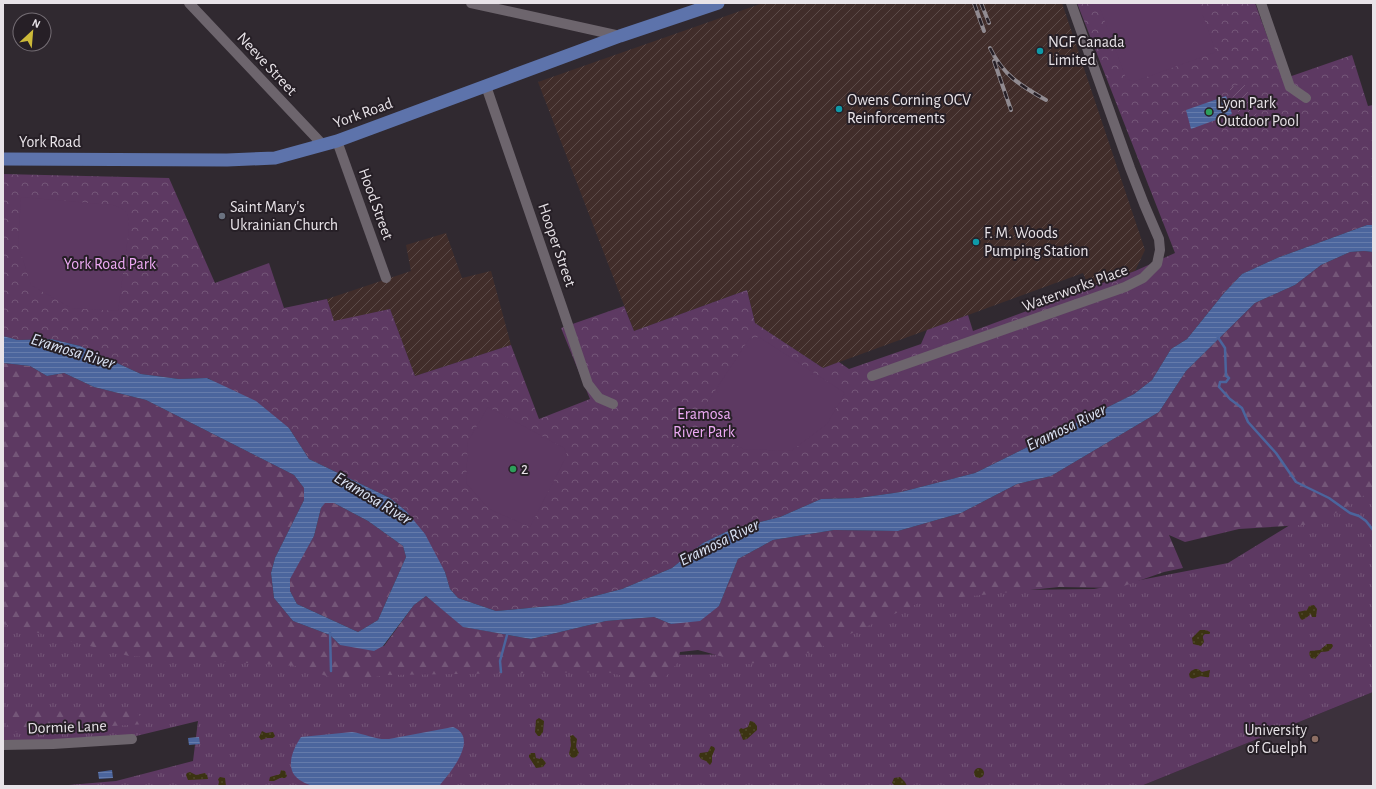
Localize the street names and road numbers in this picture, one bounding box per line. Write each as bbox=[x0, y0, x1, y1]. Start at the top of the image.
street label: Neeve Street bbox=[234, 29, 300, 99]
street label: York Road bbox=[331, 95, 395, 131]
street label: York Road bbox=[19, 134, 81, 150]
street label: Hood Street bbox=[356, 166, 396, 242]
street label: Hooper Street bbox=[535, 201, 579, 289]
street label: Waterworks Place bbox=[1020, 262, 1130, 314]
street label: Dormie Lane bbox=[27, 718, 107, 736]

